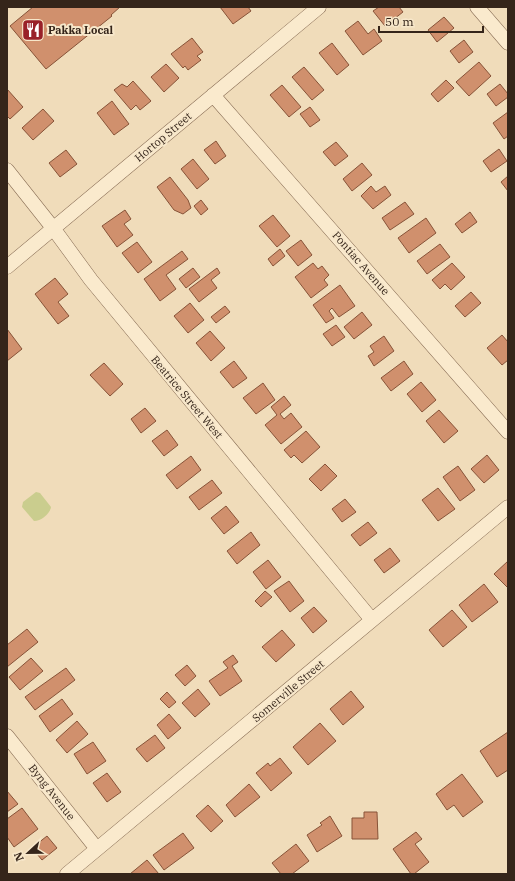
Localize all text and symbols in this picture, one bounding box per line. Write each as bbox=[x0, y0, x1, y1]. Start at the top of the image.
scale bar bbox=[379, 8, 483, 34]
text: 50 m bbox=[385, 14, 414, 29]
restaurant icon: Pakka Local bbox=[20, 17, 46, 43]
place label: Pakka Local bbox=[48, 23, 114, 37]
street label: Hortop Street bbox=[132, 109, 194, 165]
street label: Pontiac Avenue bbox=[329, 228, 393, 298]
street label: Beatrice Street West bbox=[148, 353, 226, 441]
street label: Somerville Street bbox=[249, 657, 327, 725]
street label: Byng Avenue bbox=[26, 761, 78, 823]
north arrow bbox=[8, 833, 48, 873]
text: N bbox=[10, 850, 27, 863]

